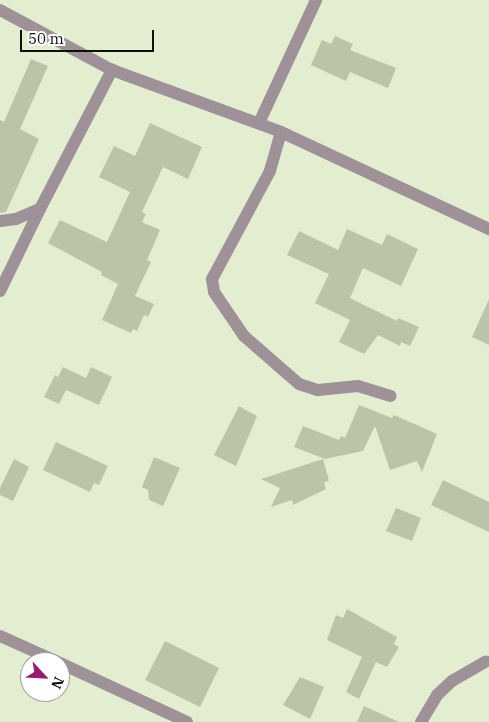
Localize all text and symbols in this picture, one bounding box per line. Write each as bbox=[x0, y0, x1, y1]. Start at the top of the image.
scale bar bbox=[22, 20, 156, 52]
text: 50 m bbox=[28, 29, 64, 48]
north arrow bbox=[20, 652, 70, 702]
text: N bbox=[47, 674, 68, 692]

